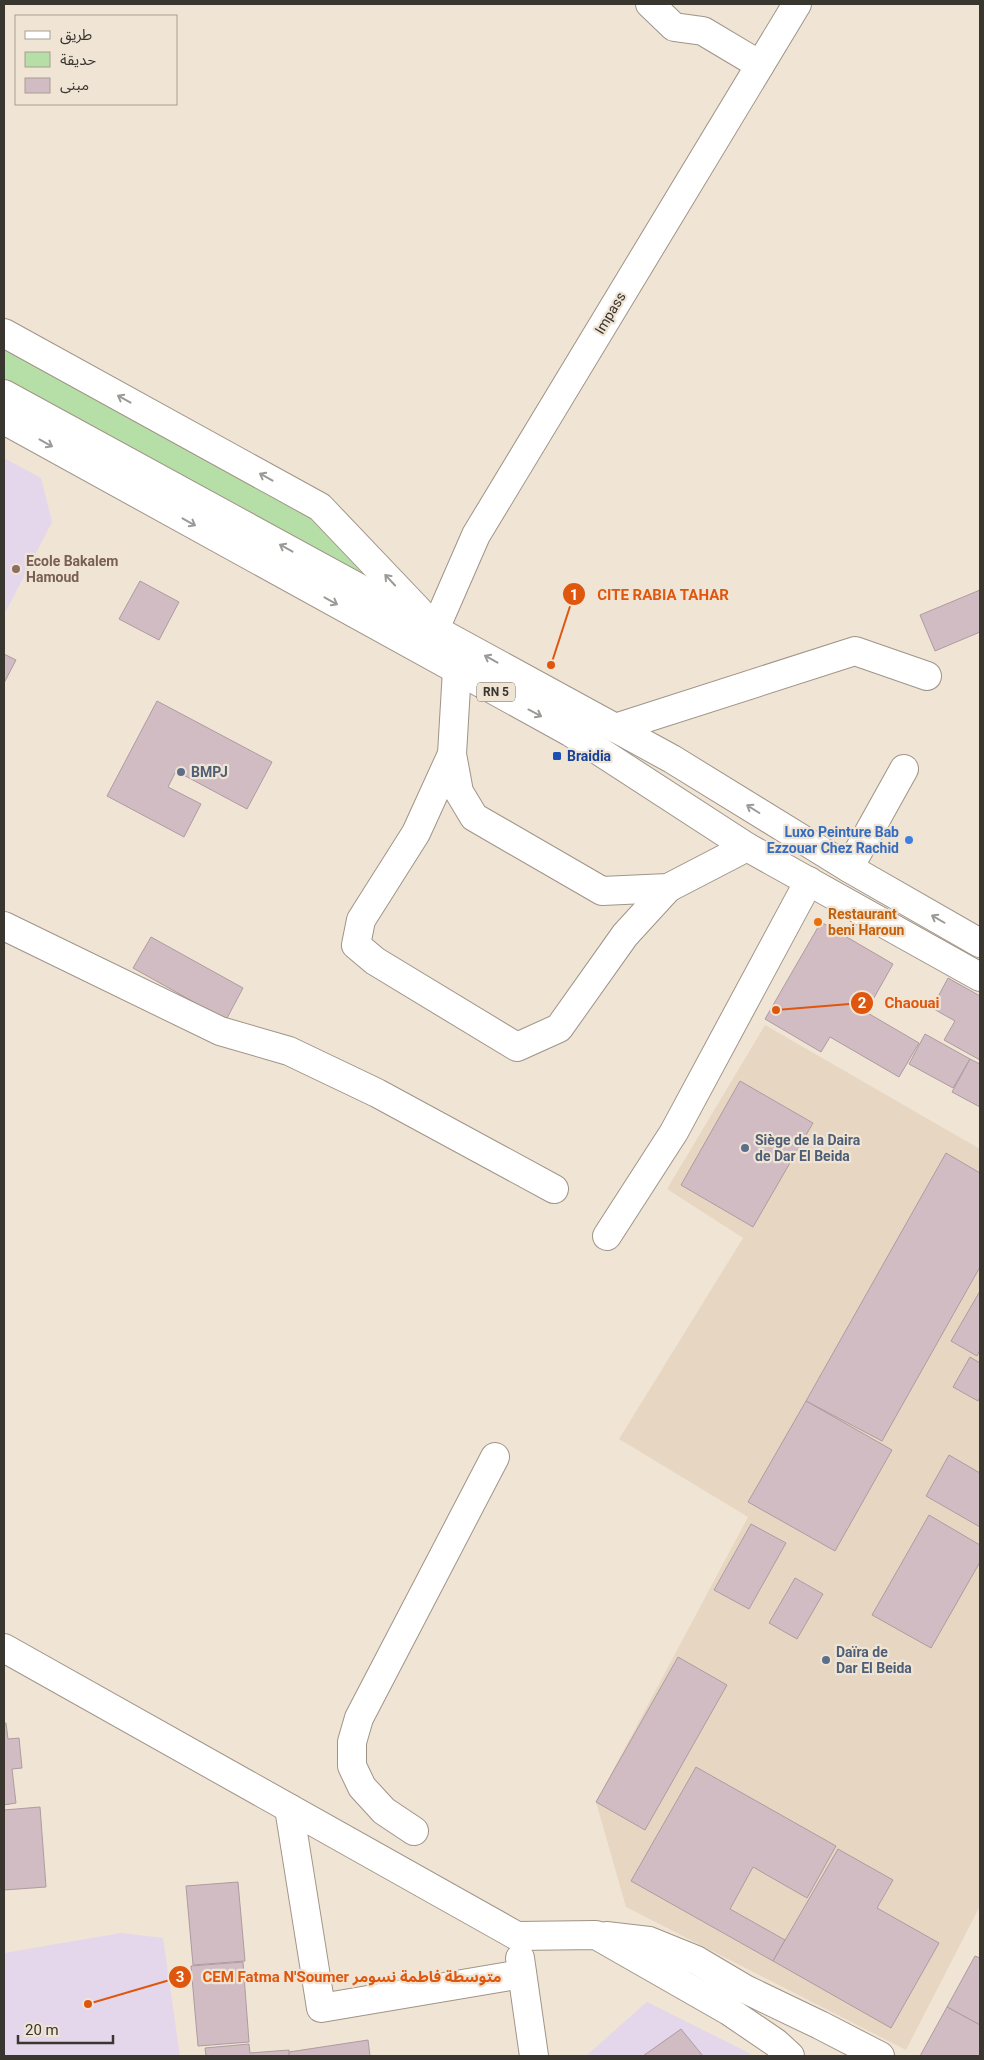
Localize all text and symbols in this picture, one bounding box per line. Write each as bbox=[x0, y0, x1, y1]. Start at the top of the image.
legend bbox=[15, 15, 178, 105]
text: طريق bbox=[60, 26, 92, 45]
text: حديقة bbox=[60, 51, 96, 69]
text: مبنى bbox=[60, 76, 89, 94]
street label: Impass bbox=[591, 289, 629, 337]
one-way arrow bbox=[116, 394, 131, 404]
one-way arrow bbox=[39, 438, 54, 448]
one-way arrow bbox=[259, 472, 274, 482]
one-way arrow bbox=[181, 517, 196, 527]
one-way arrow bbox=[279, 543, 294, 553]
place label: Ecole Bakalem Hamoud bbox=[26, 553, 118, 585]
marker: Ecole Bakalem Hamoud bbox=[10, 563, 22, 575]
one-way arrow bbox=[384, 574, 396, 587]
callout: CITE RABIA TAHAR bbox=[562, 579, 739, 609]
text: 1 bbox=[570, 586, 578, 604]
text: CITE RABIA TAHAR bbox=[597, 586, 729, 604]
one-way arrow bbox=[323, 596, 337, 606]
one-way arrow bbox=[483, 654, 498, 664]
road number: RN 5 bbox=[477, 682, 515, 702]
one-way arrow bbox=[527, 708, 541, 718]
place label: Braidia bbox=[567, 748, 612, 764]
marker: Braidia bbox=[551, 750, 563, 762]
place label: BMPJ bbox=[191, 764, 228, 780]
marker: BMPJ bbox=[175, 766, 187, 778]
one-way arrow bbox=[747, 804, 761, 814]
place label: Luxo Peinture Bab Ezzouar Chez Rachid bbox=[767, 824, 899, 856]
marker: Luxo Peinture Bab Ezzouar Chez Rachid bbox=[903, 834, 915, 846]
place label: Restaurant beni Haroun bbox=[828, 906, 905, 938]
one-way arrow bbox=[930, 914, 945, 924]
marker: Restaurant beni Haroun bbox=[812, 916, 824, 928]
callout: Chaouai bbox=[849, 988, 949, 1018]
text: 2 bbox=[858, 994, 867, 1012]
text: Chaouai bbox=[884, 994, 940, 1012]
place label: Siège de la Daira de Dar El Beida bbox=[755, 1132, 861, 1164]
marker: Siège de la Daira de Dar El Beida bbox=[739, 1142, 751, 1154]
place label: Daïra de Dar El Beida bbox=[836, 1644, 912, 1676]
marker: Daïra de Dar El Beida bbox=[820, 1654, 832, 1666]
callout: CEM Fatma N'Soumer متوسطة فاطمة نسومر bbox=[167, 1962, 511, 1992]
text: 3 bbox=[176, 1968, 184, 1986]
text: CEM Fatma N'Soumer متوسطة فاطمة نسومر bbox=[202, 1968, 502, 1986]
scale bar bbox=[18, 2012, 112, 2044]
text: 20 m bbox=[25, 2021, 59, 2039]

